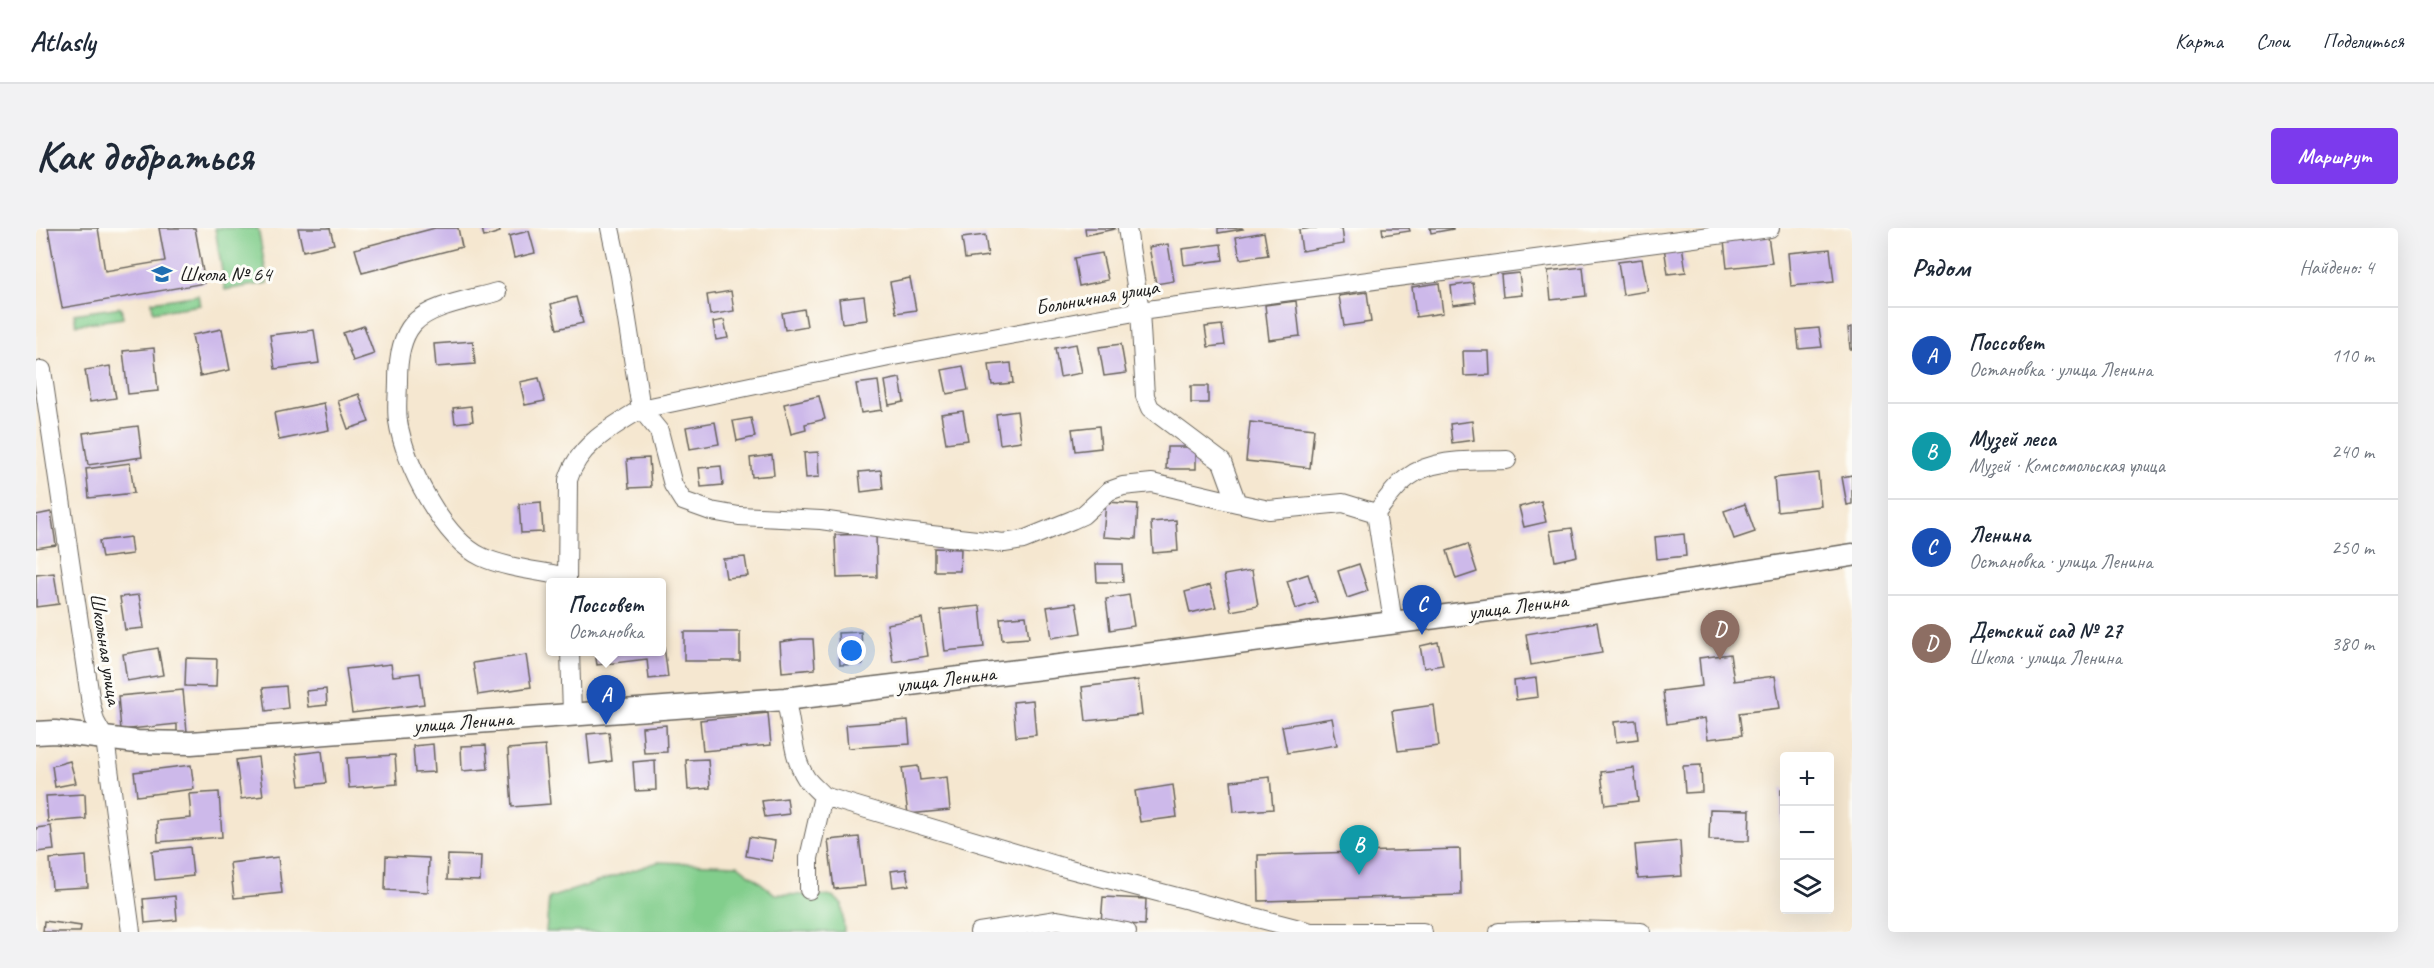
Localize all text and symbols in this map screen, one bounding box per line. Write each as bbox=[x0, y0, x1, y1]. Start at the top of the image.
text: Atlasly bbox=[30, 24, 95, 59]
text: Карта bbox=[2175, 28, 2223, 54]
text: Слои bbox=[2256, 28, 2290, 54]
text: Поделиться bbox=[2323, 28, 2404, 54]
button: Маршрут bbox=[2271, 128, 2398, 184]
text: Как добраться bbox=[36, 130, 253, 183]
text: Рядом bbox=[1912, 251, 1970, 284]
text: Найдено: 4 bbox=[2299, 255, 2374, 280]
place label: Школа № 64 bbox=[179, 261, 274, 287]
school or university icon: Школа № 64 bbox=[150, 262, 174, 286]
street label: Больничная улица bbox=[1033, 273, 1162, 321]
text: Поссовет bbox=[1969, 329, 2043, 357]
text: A bbox=[1926, 343, 1937, 368]
text: 110 m bbox=[2331, 343, 2374, 368]
text: Остановка · улица Ленина bbox=[1969, 357, 2152, 382]
text: Музей леса bbox=[1969, 425, 2056, 453]
text: B bbox=[1926, 439, 1937, 464]
text: 240 m bbox=[2331, 439, 2374, 464]
text: Музей · Комсомольская улица bbox=[1969, 453, 2165, 478]
text: Ленина bbox=[1969, 521, 2030, 549]
text: C bbox=[1927, 535, 1936, 560]
text: 250 m bbox=[2331, 535, 2374, 560]
text: Остановка · улица Ленина bbox=[1969, 549, 2152, 574]
popup bbox=[546, 578, 666, 656]
pin: C bbox=[1402, 586, 1442, 635]
street label: улица Ленина bbox=[1465, 587, 1571, 625]
street label: Школьная улица bbox=[84, 591, 128, 709]
text: Поссовет bbox=[569, 591, 643, 619]
pin: D bbox=[1700, 610, 1740, 660]
text: Детский сад № 27 bbox=[1969, 617, 2122, 645]
text: Остановка bbox=[569, 619, 643, 644]
text: D bbox=[1926, 631, 1937, 656]
text: 380 m bbox=[2331, 631, 2374, 656]
your location bbox=[837, 636, 866, 665]
text: Школа · улица Ленина bbox=[1969, 645, 2122, 670]
street label: улица Ленина bbox=[893, 660, 999, 698]
pin: A bbox=[586, 676, 626, 725]
street label: улица Ленина bbox=[410, 705, 516, 739]
map controls bbox=[1780, 752, 1834, 914]
button: + bbox=[1780, 752, 1834, 806]
button: − bbox=[1780, 806, 1834, 860]
pin: B bbox=[1340, 826, 1378, 875]
button: layers bbox=[1780, 860, 1834, 914]

